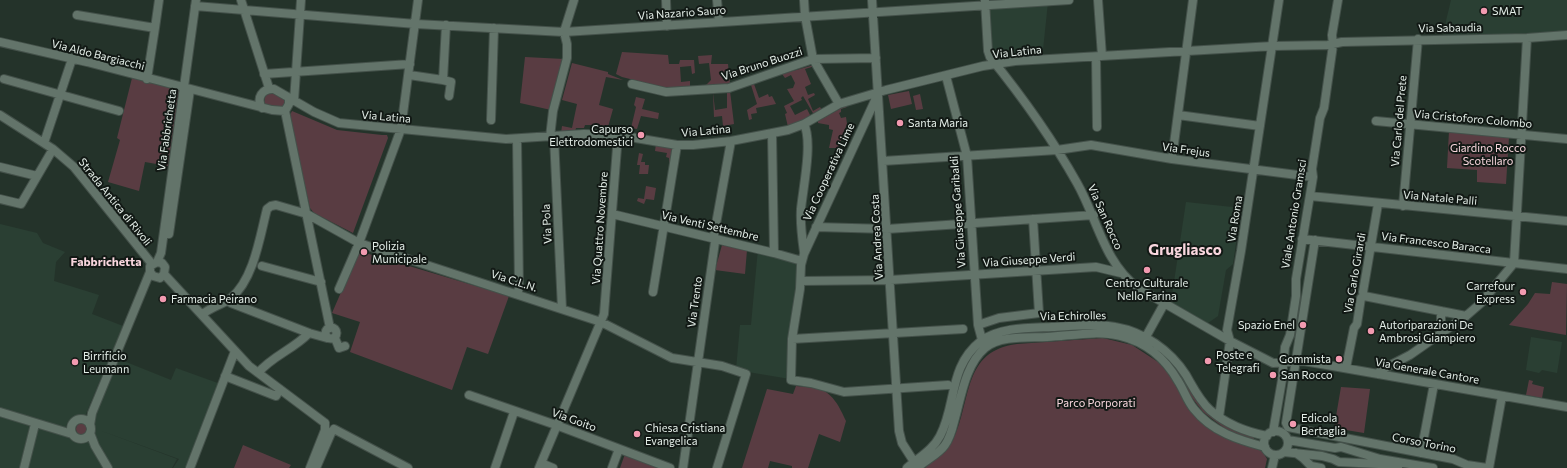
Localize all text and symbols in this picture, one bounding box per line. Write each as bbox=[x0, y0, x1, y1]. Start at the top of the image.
street label: Via Nazario Sauro bbox=[637, 3, 727, 23]
place label: SMAT bbox=[1492, 4, 1523, 18]
marker: SMAT bbox=[1479, 6, 1489, 16]
street label: Via Sabaudia bbox=[1418, 21, 1482, 35]
street label: Via Aldo Bargiacchi bbox=[50, 37, 146, 73]
street label: Via Latina bbox=[992, 43, 1042, 61]
street label: Via Bruno Buozzi bbox=[720, 45, 804, 83]
street label: Via Carlo del Prete bbox=[1388, 75, 1410, 167]
street label: Via Fabbrichetta bbox=[155, 88, 179, 172]
street label: Via Cristoforo Colombo bbox=[1413, 107, 1533, 131]
street label: Via Latina bbox=[361, 108, 411, 126]
place label: Santa Maria bbox=[908, 116, 968, 130]
marker: Santa Maria bbox=[895, 118, 905, 128]
street label: Via Cooperativa Lime bbox=[801, 121, 857, 223]
place label: Capurso Elettrodomestici bbox=[549, 122, 633, 148]
street label: Via Latina bbox=[681, 122, 731, 140]
marker: Capurso Elettrodomestici bbox=[636, 130, 646, 140]
street label: Via Frejus bbox=[1161, 140, 1211, 160]
park label: Giardino Rocco Scotellaro bbox=[1450, 141, 1526, 167]
street label: Strada Antica di Rivoli bbox=[76, 156, 154, 248]
street label: Via Giuseppe Garibaldi bbox=[948, 156, 968, 268]
street label: Viale Antonio Gramsci bbox=[1279, 158, 1309, 270]
street label: Via Quattro Novembre bbox=[589, 171, 611, 285]
street label: Via San Rocco bbox=[1085, 182, 1125, 252]
street label: Via Natale Palli bbox=[1402, 188, 1478, 208]
street label: Via Andrea Costa bbox=[868, 194, 886, 280]
street label: Via Roma bbox=[1225, 195, 1245, 243]
street label: Via Pola bbox=[539, 204, 555, 244]
street label: Via Venti Settembre bbox=[660, 208, 760, 244]
street label: Via Francesco Baracca bbox=[1380, 230, 1492, 256]
street label: Via Carlo Girardi bbox=[1341, 232, 1369, 314]
place label: Polizia Municipale bbox=[372, 239, 427, 265]
district label: Grugliasco bbox=[1148, 241, 1222, 259]
marker: Polizia Municipale bbox=[359, 247, 369, 257]
street label: Via Giuseppe Verdi bbox=[982, 250, 1076, 270]
district label: Fabbrichetta bbox=[70, 255, 142, 269]
marker: Centro Culturale Nello Farina bbox=[1142, 265, 1152, 275]
street label: Via C.L.N. bbox=[489, 267, 539, 295]
street label: Via Trento bbox=[685, 275, 705, 329]
place label: Centro Culturale Nello Farina bbox=[1106, 276, 1188, 302]
place label: Carrefour Express bbox=[1466, 279, 1515, 305]
marker: Carrefour Express bbox=[1518, 287, 1528, 297]
place label: Farmacia Peirano bbox=[171, 292, 257, 306]
marker: Farmacia Peirano bbox=[158, 294, 168, 304]
street label: Via Echirolles bbox=[1040, 309, 1106, 323]
place label: Spazio Enel bbox=[1238, 318, 1295, 332]
place label: Autoriparazioni De Ambrosi Giampiero bbox=[1379, 318, 1475, 344]
marker: Spazio Enel bbox=[1298, 320, 1308, 330]
marker: Autoriparazioni De Ambrosi Giampiero bbox=[1366, 326, 1376, 336]
place label: Poste e Telegrafi bbox=[1216, 348, 1260, 374]
place label: Birrificio Leumann bbox=[83, 349, 129, 375]
place label: Gommista bbox=[1279, 352, 1331, 366]
marker: Gommista bbox=[1334, 354, 1344, 364]
street label: Via Generale Cantore bbox=[1374, 355, 1480, 387]
marker: Poste e Telegrafi bbox=[1203, 356, 1213, 366]
marker: Birrificio Leumann bbox=[70, 357, 80, 367]
place label: San Rocco bbox=[1281, 368, 1333, 382]
marker: San Rocco bbox=[1268, 370, 1278, 380]
park label: Parco Porporati bbox=[1056, 396, 1136, 410]
street label: Via Goito bbox=[550, 406, 598, 434]
place label: Edicola Bertaglia bbox=[1301, 411, 1346, 437]
marker: Edicola Bertaglia bbox=[1288, 419, 1298, 429]
place label: Chiesa Cristiana Evangelica bbox=[645, 421, 725, 447]
marker: Chiesa Cristiana Evangelica bbox=[632, 429, 642, 439]
street label: Corso Torino bbox=[1391, 430, 1457, 456]

